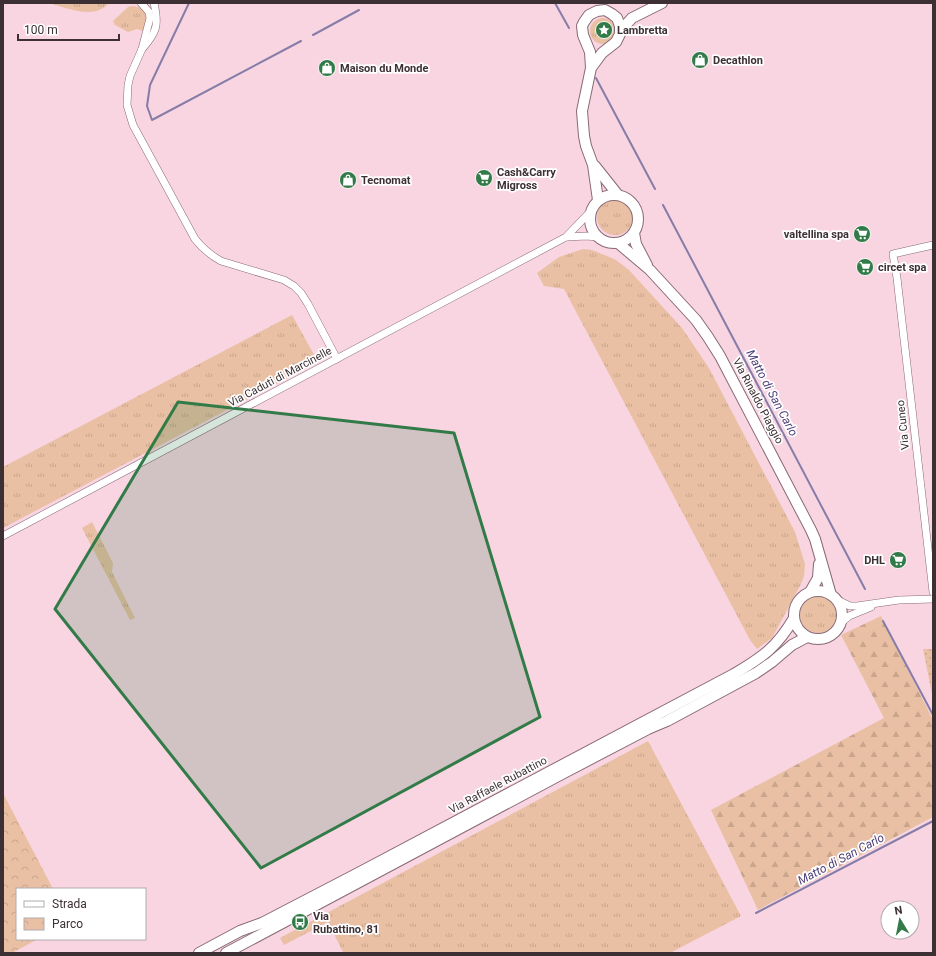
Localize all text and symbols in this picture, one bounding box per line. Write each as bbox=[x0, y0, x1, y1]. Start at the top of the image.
scale bar bbox=[18, 16, 119, 42]
place icon: Lambretta bbox=[594, 20, 614, 40]
text: 100 m bbox=[24, 23, 58, 37]
place label: Lambretta bbox=[617, 24, 668, 37]
shop icon: Decathlon bbox=[690, 50, 710, 70]
place label: Decathlon bbox=[713, 54, 763, 67]
shop icon: Maison du Monde bbox=[317, 58, 337, 78]
place label: Maison du Monde bbox=[340, 62, 428, 75]
place label: Cash&Carry Migross bbox=[497, 166, 556, 192]
supermarket icon: Cash&Carry Migross bbox=[474, 168, 494, 188]
shop icon: Tecnomat bbox=[338, 170, 358, 190]
place label: Tecnomat bbox=[361, 174, 411, 187]
supermarket icon: valtellina spa bbox=[852, 224, 872, 244]
place label: valtellina spa bbox=[784, 228, 849, 241]
supermarket icon: circet spa bbox=[855, 257, 875, 277]
place label: circet spa bbox=[878, 261, 927, 274]
street label: Via Caduti di Marcinelle bbox=[226, 344, 334, 410]
water label: Matto di San Carlo bbox=[743, 347, 801, 439]
street label: Via Rinaldo Piaggio bbox=[730, 356, 786, 446]
street label: Via Cuneo bbox=[894, 400, 912, 450]
supermarket icon: DHL bbox=[888, 550, 908, 570]
place label: DHL bbox=[864, 554, 885, 567]
street label: Via Raffaele Rubattino bbox=[447, 754, 549, 816]
water label: Matto di San Carlo bbox=[795, 830, 887, 888]
legend bbox=[16, 888, 146, 940]
text: Strada bbox=[52, 897, 87, 911]
north arrow bbox=[880, 900, 920, 940]
text: N bbox=[893, 904, 904, 918]
place label: Via Rubattino, 81 bbox=[313, 910, 379, 936]
bus stop icon: Via Rubattino, 81 bbox=[290, 912, 310, 932]
text: Parco bbox=[52, 917, 83, 931]

